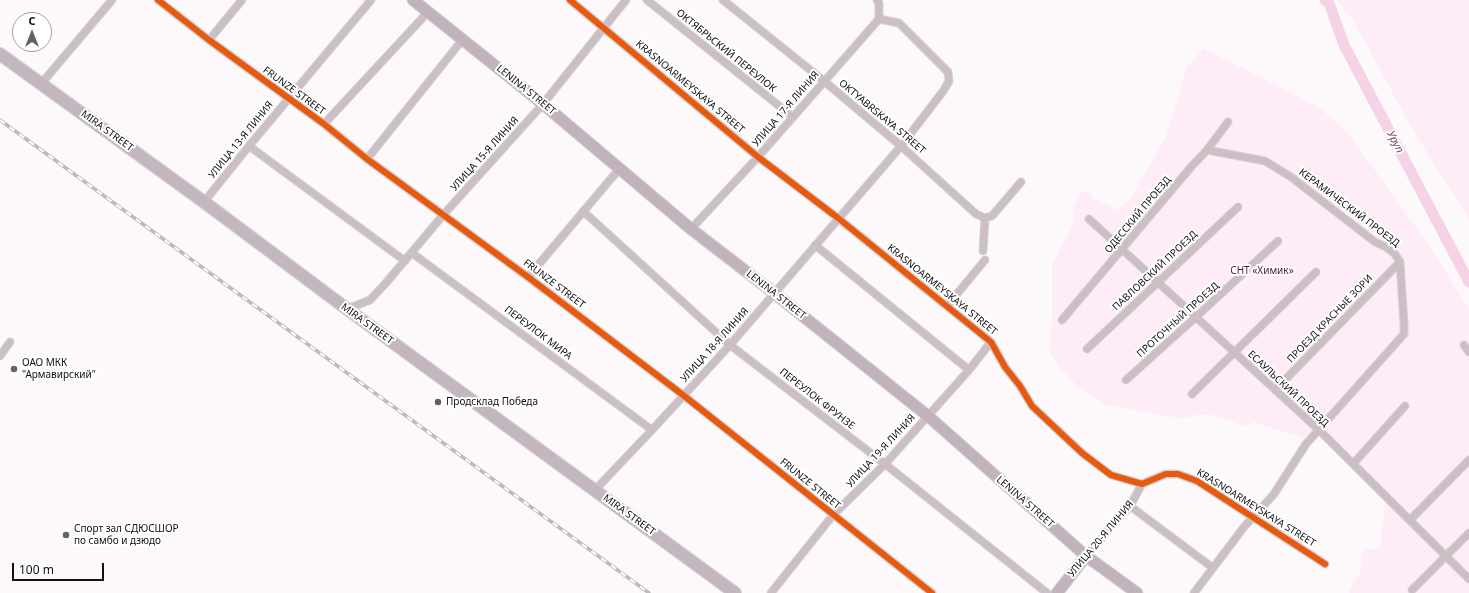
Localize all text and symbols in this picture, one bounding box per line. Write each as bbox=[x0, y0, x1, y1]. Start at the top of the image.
street label: ОКТЯБРЬСКИЙ ПЕРЕУЛОК bbox=[674, 7, 778, 95]
north arrow bbox=[12, 12, 52, 52]
text: С bbox=[28, 13, 36, 28]
street label: KRASNOARMEYSKAYA STREET bbox=[633, 38, 747, 136]
street label: LENINA STREET bbox=[494, 63, 558, 117]
street label: FRUNZE STREET bbox=[260, 64, 328, 118]
street label: УЛИЦА 17-Я ЛИНИЯ bbox=[750, 69, 822, 149]
street label: OKTYABRSKAYA STREET bbox=[836, 77, 928, 157]
street label: УЛИЦА 13-Я ЛИНИЯ bbox=[206, 99, 276, 181]
street label: MIRA STREET bbox=[79, 108, 135, 154]
street label: УЛИЦА 15-Я ЛИНИЯ bbox=[449, 114, 521, 194]
water label: Уруп bbox=[1384, 129, 1406, 155]
street label: КЕРАМИЧЕСКИЙ ПРОЕЗД bbox=[1296, 166, 1402, 250]
street label: ОДЕССКИЙ ПРОЕЗД bbox=[1102, 174, 1174, 256]
street label: ПАВЛОВСКИЙ ПРОЕЗД bbox=[1110, 229, 1200, 313]
street label: KRASNOARMEYSKAYA STREET bbox=[885, 242, 999, 338]
street label: FRUNZE STREET bbox=[521, 257, 587, 311]
park label: СНТ «Химик» bbox=[1230, 265, 1294, 277]
street label: LENINA STREET bbox=[744, 268, 808, 322]
street label: ПРОЕЗД КРАСНЫЕ ЗОРИ bbox=[1285, 273, 1375, 365]
street label: ПРОТОЧНЫЙ ПРОЕЗД bbox=[1135, 280, 1221, 360]
street label: MIRA STREET bbox=[339, 301, 395, 347]
street label: ПЕРЕУЛОК МИРА bbox=[502, 304, 574, 362]
street label: УЛИЦА 18-Я ЛИНИЯ bbox=[679, 305, 751, 385]
street label: ЕСАУЛЬСКИЙ ПРОЕЗД bbox=[1245, 348, 1331, 430]
place label: ОАО МКК "Армавирский" bbox=[22, 357, 96, 380]
marker: ОАО МКК "Армавирский" bbox=[9, 364, 19, 374]
street label: ПЕРЕУЛОК ФРУНЗЕ bbox=[777, 366, 857, 432]
place label: Продсклад Победа bbox=[446, 396, 538, 408]
marker: Продсклад Победа bbox=[433, 397, 443, 407]
street label: УЛИЦА 19-Я ЛИНИЯ bbox=[844, 412, 918, 490]
street label: FRUNZE STREET bbox=[777, 456, 843, 512]
street label: KRASNOARMEYSKAYA STREET bbox=[1194, 466, 1318, 550]
street label: LENINA STREET bbox=[994, 474, 1056, 530]
street label: MIRA STREET bbox=[601, 492, 657, 538]
street label: УЛИЦА 20-Я ЛИНИЯ bbox=[1066, 498, 1136, 580]
place label: Спорт зал СДЮСШОР по самбо и дзюдо bbox=[74, 523, 179, 546]
marker: Спорт зал СДЮСШОР по самбо и дзюдо bbox=[61, 530, 71, 540]
scale bar bbox=[14, 555, 106, 581]
text: 100 m bbox=[19, 561, 54, 578]

